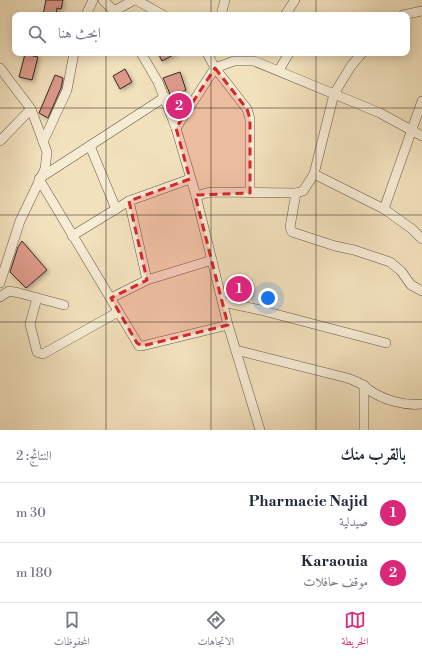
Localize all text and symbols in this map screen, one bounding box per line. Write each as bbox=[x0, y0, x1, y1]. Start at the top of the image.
search box bbox=[12, 12, 410, 56]
icon: search bbox=[26, 23, 48, 45]
text: ابحث هنا bbox=[58, 24, 101, 43]
pin: 2 bbox=[166, 91, 192, 121]
pin: 1 bbox=[226, 274, 252, 304]
your location bbox=[258, 288, 278, 308]
text: بالقرب منك bbox=[340, 444, 406, 466]
text: النتائج: 2 bbox=[16, 448, 52, 464]
text: Pharmacie Najid bbox=[249, 492, 368, 511]
text: 30 m bbox=[16, 505, 46, 521]
text: 1 bbox=[390, 505, 396, 521]
text: صيدلية bbox=[339, 514, 368, 530]
text: Karaouia bbox=[301, 552, 368, 571]
text: 180 m bbox=[16, 565, 52, 581]
text: 2 bbox=[389, 565, 397, 581]
text: موقف حافلات bbox=[303, 574, 368, 590]
tab: المحفوظات bbox=[54, 609, 90, 652]
tab: الاتجاهات bbox=[197, 609, 234, 652]
tab: الخريطة bbox=[342, 609, 368, 652]

